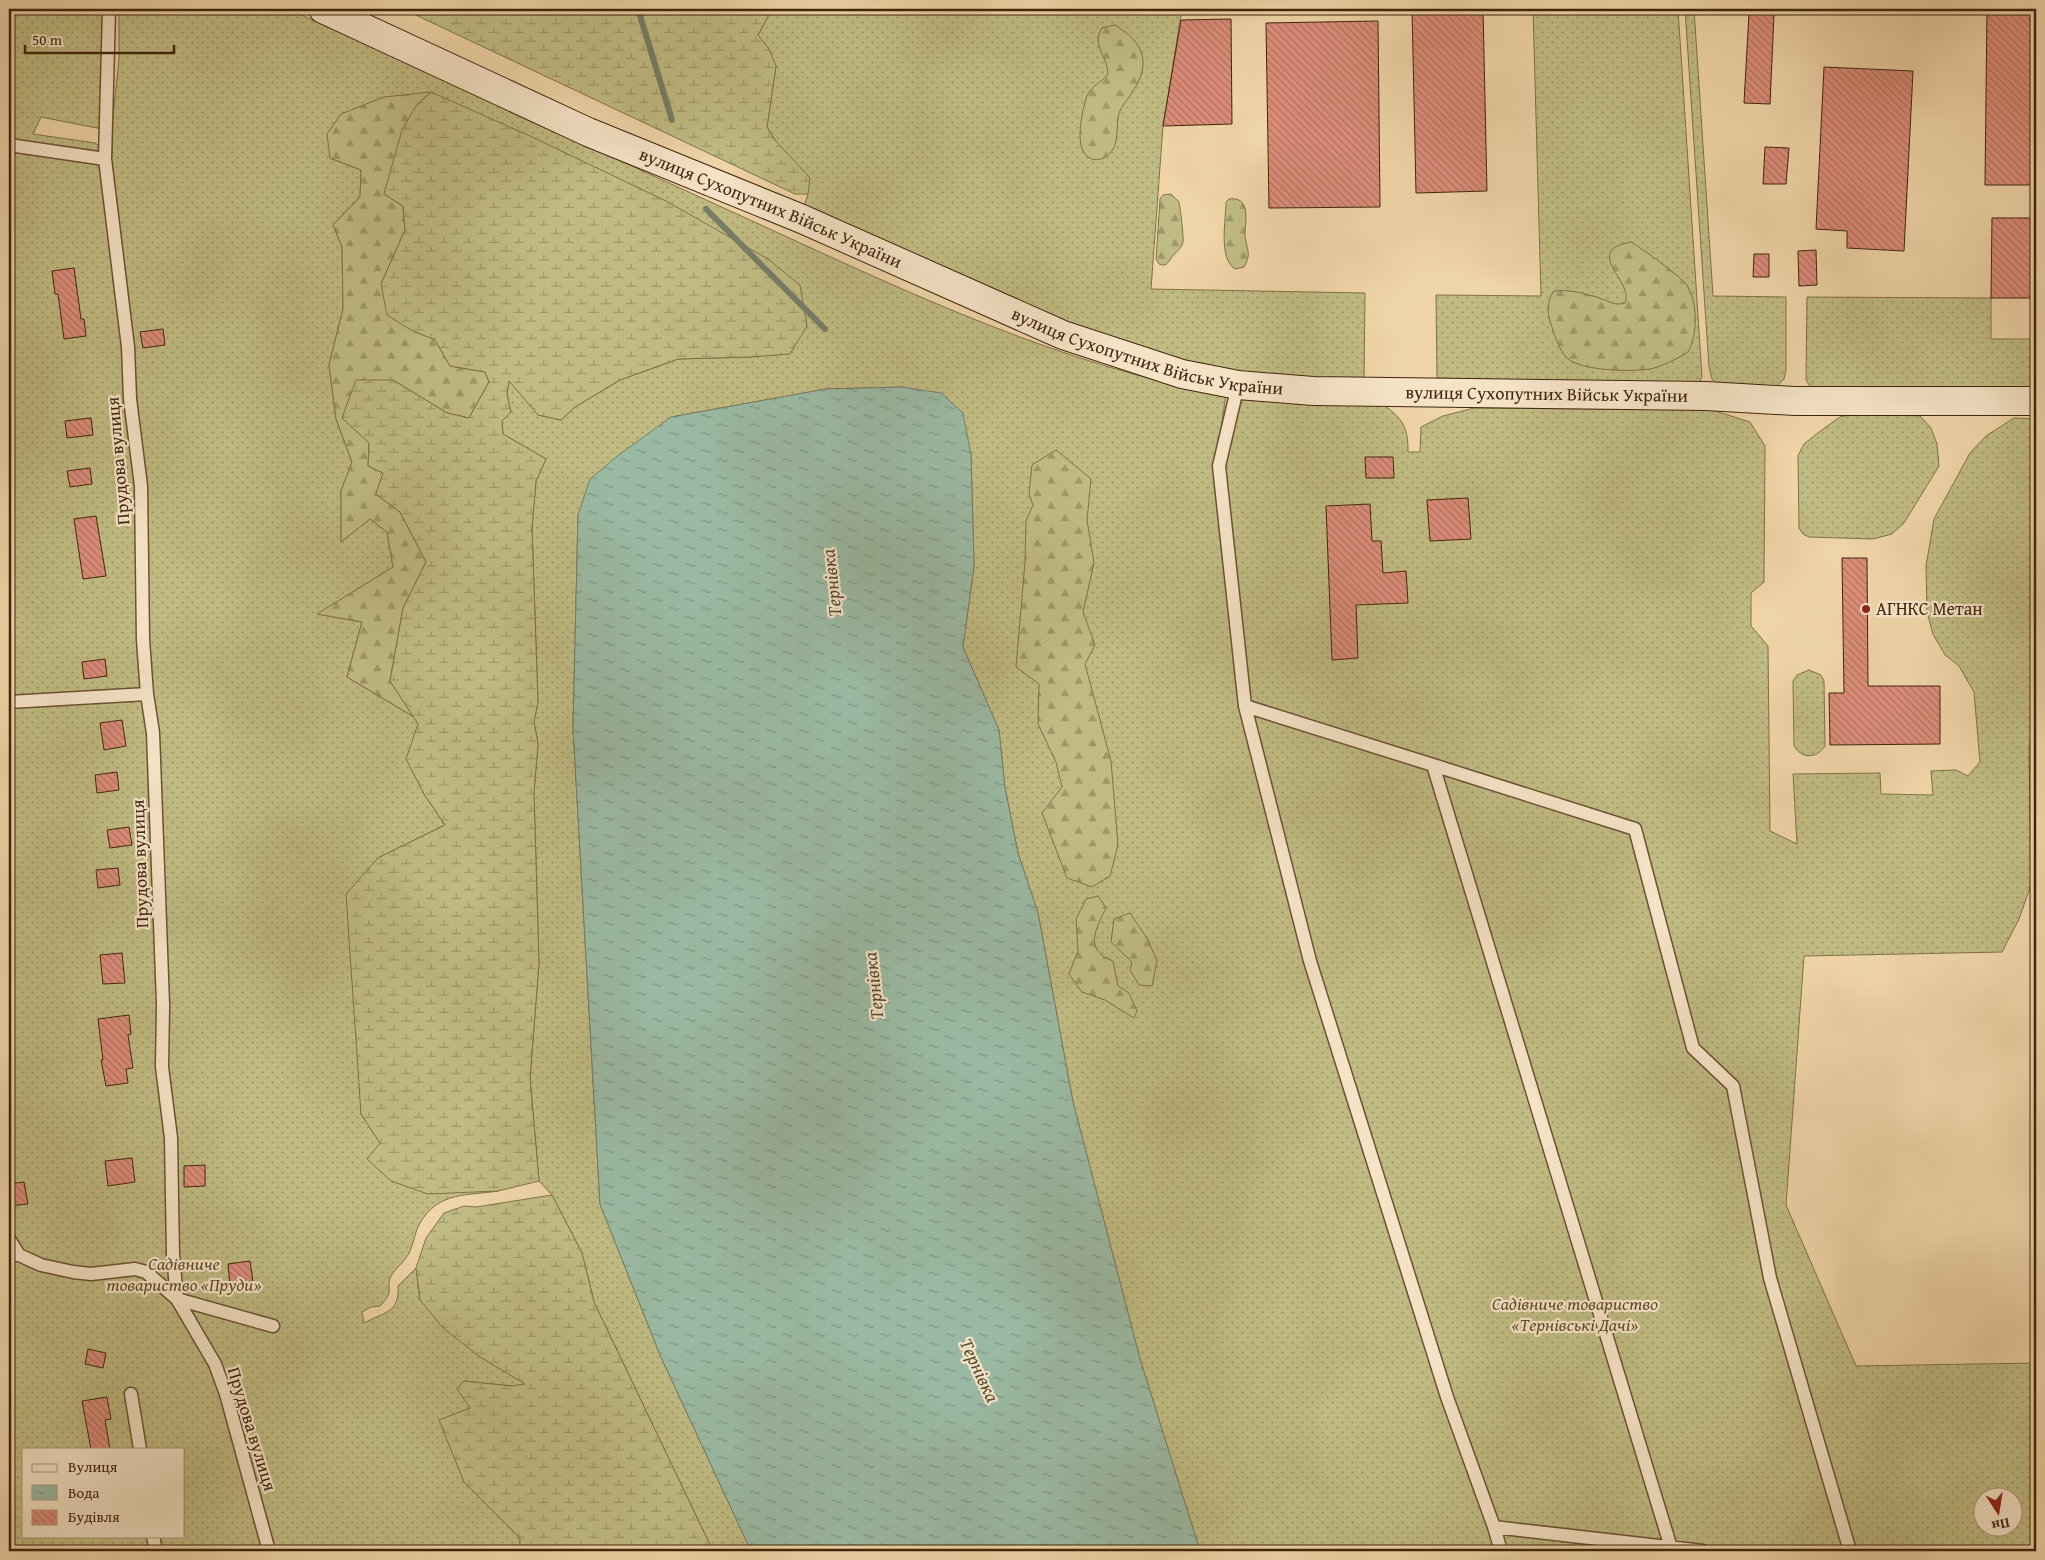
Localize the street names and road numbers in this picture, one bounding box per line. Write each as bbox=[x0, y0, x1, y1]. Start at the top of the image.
street label: вулиця Сухопутних Військ України bbox=[635, 140, 907, 275]
street label: вулиця Сухопутних Військ України bbox=[1007, 300, 1285, 402]
street label: вулиця Сухопутних Військ України bbox=[1405, 378, 1689, 409]
street label: Прудова вулиця bbox=[98, 396, 137, 526]
street label: Прудова вулиця bbox=[124, 799, 155, 929]
street label: Прудова вулиця bbox=[221, 1363, 284, 1494]

